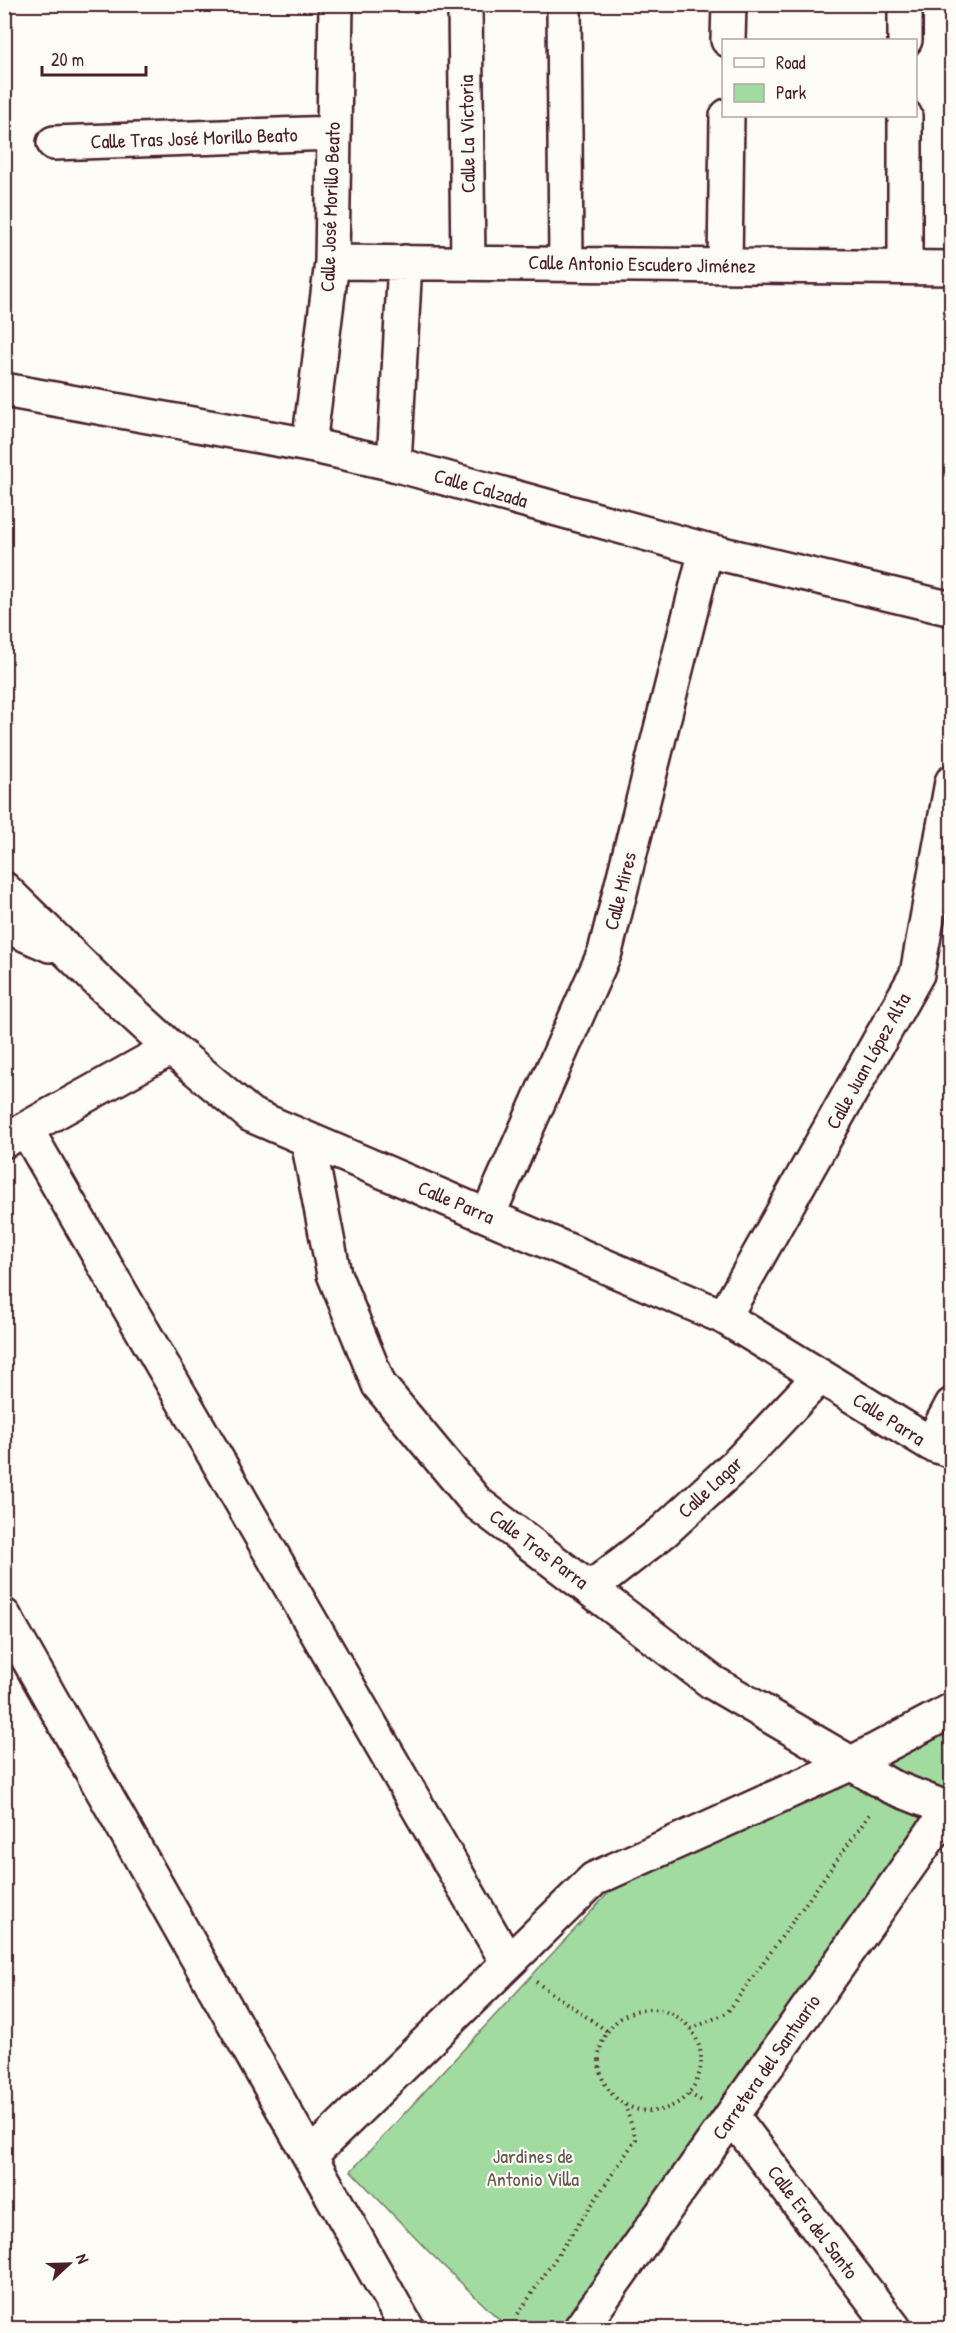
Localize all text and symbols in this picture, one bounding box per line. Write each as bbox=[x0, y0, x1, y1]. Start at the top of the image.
scale bar bbox=[42, 39, 146, 77]
legend bbox=[722, 39, 917, 117]
text: 20 m bbox=[51, 47, 84, 72]
text: Road bbox=[776, 50, 806, 75]
street label: Calle La Victoria bbox=[452, 74, 481, 193]
text: Park bbox=[776, 80, 807, 105]
street label: Calle Tras José Morillo Beato bbox=[90, 120, 298, 155]
street label: Calle José Morillo Beato bbox=[313, 122, 346, 292]
street label: Calle Antonio Escudero Jiménez bbox=[528, 248, 756, 279]
street label: Calle Calzada bbox=[431, 461, 531, 514]
street label: Calle Mires bbox=[597, 849, 642, 933]
street label: Calle Juan López Alta bbox=[819, 988, 916, 1134]
street label: Calle Parra bbox=[414, 1173, 499, 1230]
street label: Calle Parra bbox=[848, 1386, 931, 1451]
street label: Calle Lagar bbox=[671, 1449, 748, 1524]
street label: Calle Tras Parra bbox=[484, 1502, 595, 1595]
street label: Carretera del Santuario bbox=[705, 1989, 826, 2145]
park label: Jardines de Antonio Villa bbox=[487, 2142, 579, 2192]
street label: Calle Era del Santo bbox=[762, 2159, 865, 2284]
north arrow bbox=[39, 2234, 99, 2294]
text: N bbox=[71, 2250, 95, 2267]

